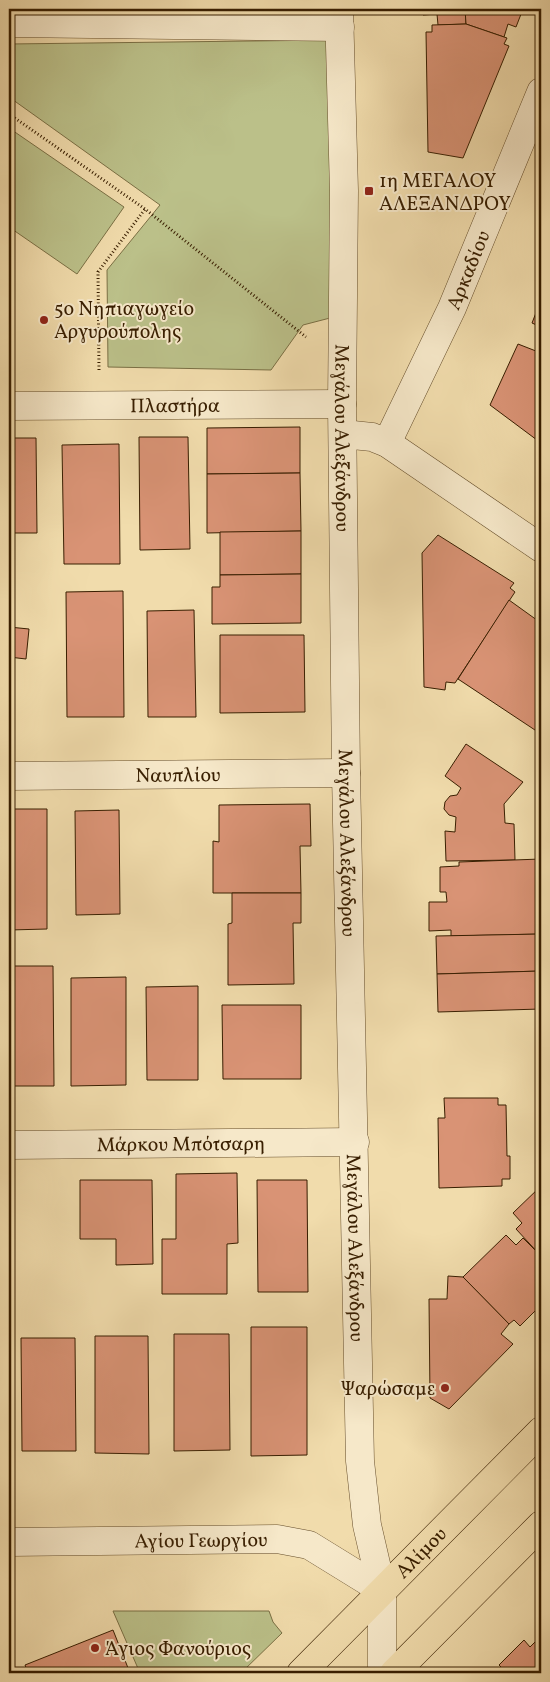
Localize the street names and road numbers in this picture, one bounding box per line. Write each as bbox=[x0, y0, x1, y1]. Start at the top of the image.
street label: Αρκαδίου bbox=[441, 227, 498, 315]
street label: Μεγάλου Αλεξάνδρου bbox=[326, 344, 355, 532]
street label: Πλαστήρα bbox=[130, 393, 220, 421]
street label: Μεγάλου Αλεξάνδρου bbox=[330, 749, 361, 937]
street label: Ναυπλίου bbox=[135, 762, 221, 791]
street label: Μάρκου Μπότσαρη bbox=[97, 1131, 265, 1160]
street label: Μεγάλου Αλεξάνδρου bbox=[338, 1154, 370, 1342]
street label: Αλίμου bbox=[390, 1521, 454, 1586]
street label: Αγίου Γεωργίου bbox=[134, 1527, 268, 1557]

